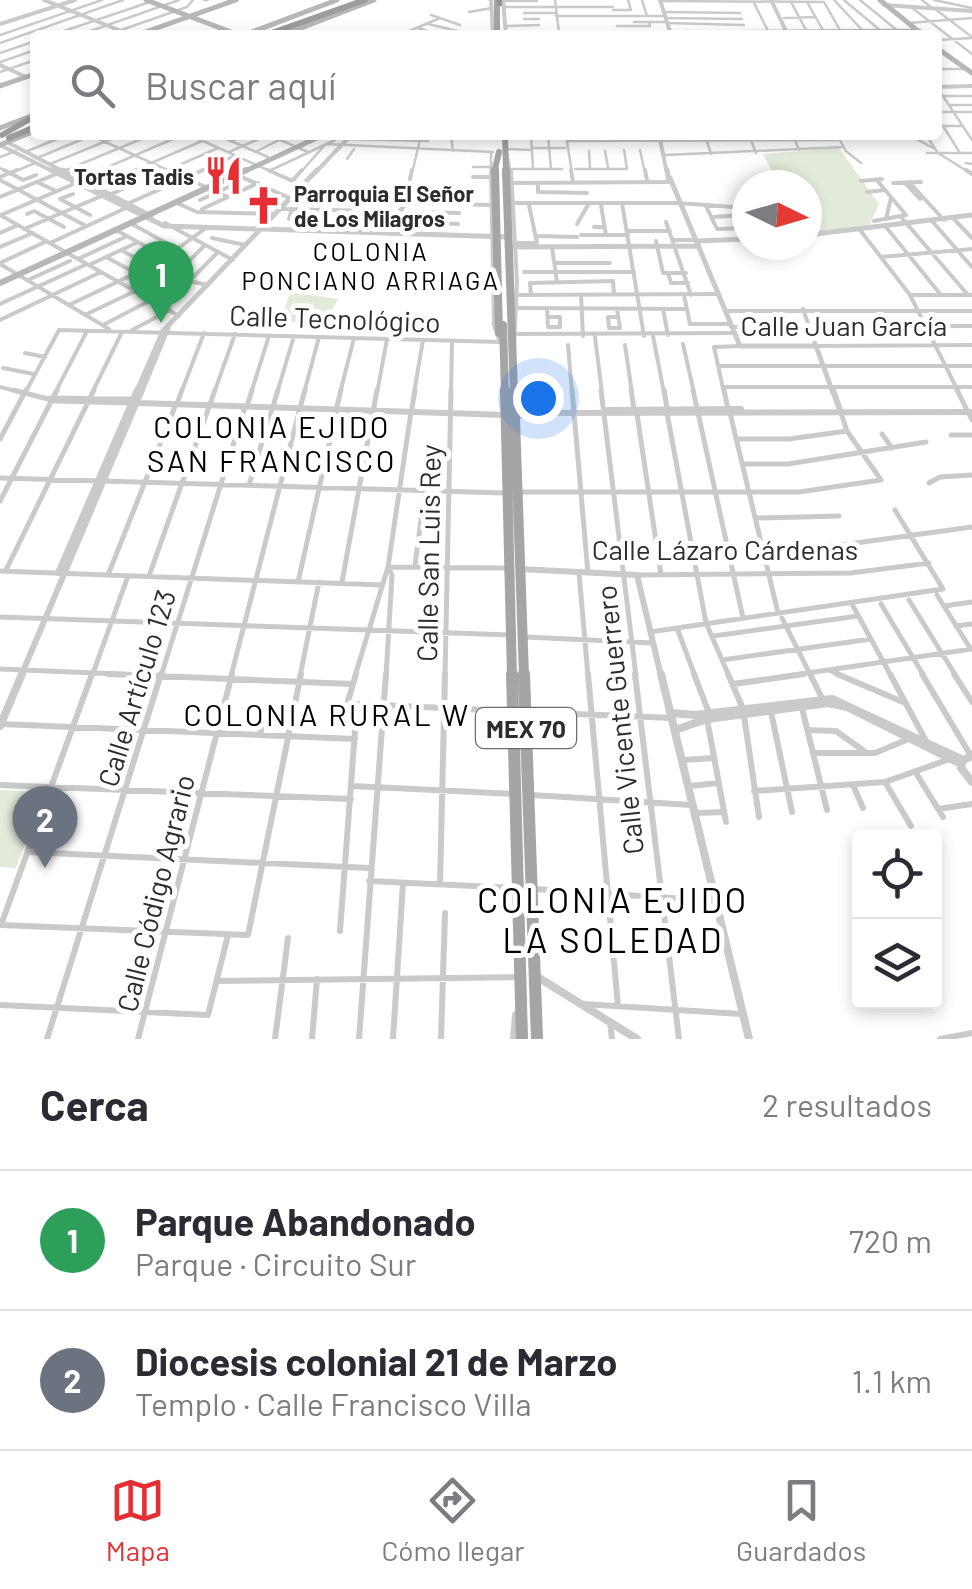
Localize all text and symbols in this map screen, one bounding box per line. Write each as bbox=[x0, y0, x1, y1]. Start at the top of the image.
search box bbox=[30, 30, 942, 140]
icon: search bbox=[65, 58, 120, 113]
text: Buscar aquí bbox=[145, 62, 336, 108]
restaurant icon: Tortas Tadis bbox=[203, 155, 245, 197]
place label: Tortas Tadis bbox=[74, 163, 194, 189]
north arrow bbox=[732, 170, 822, 260]
place label: Parroquia El Señor de Los Milagros bbox=[294, 180, 475, 231]
church icon: Parroquia El Señor de Los Milagros bbox=[243, 185, 285, 227]
district label: COLONIA PONCIANO ARRIAGA bbox=[241, 236, 501, 295]
pin: 1 bbox=[128, 240, 194, 323]
street label: Calle Tecnológico bbox=[229, 297, 441, 339]
street label: Calle Juan García bbox=[741, 308, 947, 342]
your location bbox=[513, 373, 564, 424]
district label: COLONIA EJIDO SAN FRANCISCO bbox=[147, 408, 397, 478]
street label: Calle San Luis Rey bbox=[409, 444, 447, 662]
street label: Calle Lázaro Cárdenas bbox=[592, 532, 858, 566]
street label: Calle Vicente Guerrero bbox=[588, 584, 650, 856]
street label: Calle Artículo 123 bbox=[90, 585, 182, 791]
district label: COLONIA RURAL W bbox=[183, 696, 471, 732]
road number: MEX 70 bbox=[476, 708, 576, 748]
street label: Calle Código Agrario bbox=[109, 771, 201, 1015]
pin: 2 bbox=[12, 786, 78, 868]
map controls bbox=[852, 829, 942, 1009]
button: locate bbox=[852, 829, 942, 919]
district label: COLONIA EJIDO LA SOLEDAD bbox=[477, 878, 749, 960]
button: layers bbox=[852, 919, 942, 1009]
text: Cerca bbox=[40, 1079, 149, 1129]
text: 2 resultados bbox=[762, 1085, 932, 1123]
text: Parque Abandonado bbox=[135, 1198, 476, 1244]
text: 1 bbox=[67, 1221, 78, 1259]
text: 720 m bbox=[849, 1221, 932, 1259]
text: Parque · Circuito Sur bbox=[135, 1244, 416, 1282]
text: Diocesis colonial 21 de Marzo bbox=[135, 1338, 617, 1384]
text: 2 bbox=[64, 1361, 81, 1399]
text: 1.1 km bbox=[852, 1361, 932, 1399]
text: Templo · Calle Francisco Villa bbox=[135, 1384, 532, 1422]
tab: Mapa bbox=[106, 1473, 170, 1567]
tab: Cómo llegar bbox=[381, 1473, 525, 1567]
tab: Guardados bbox=[736, 1473, 866, 1567]

